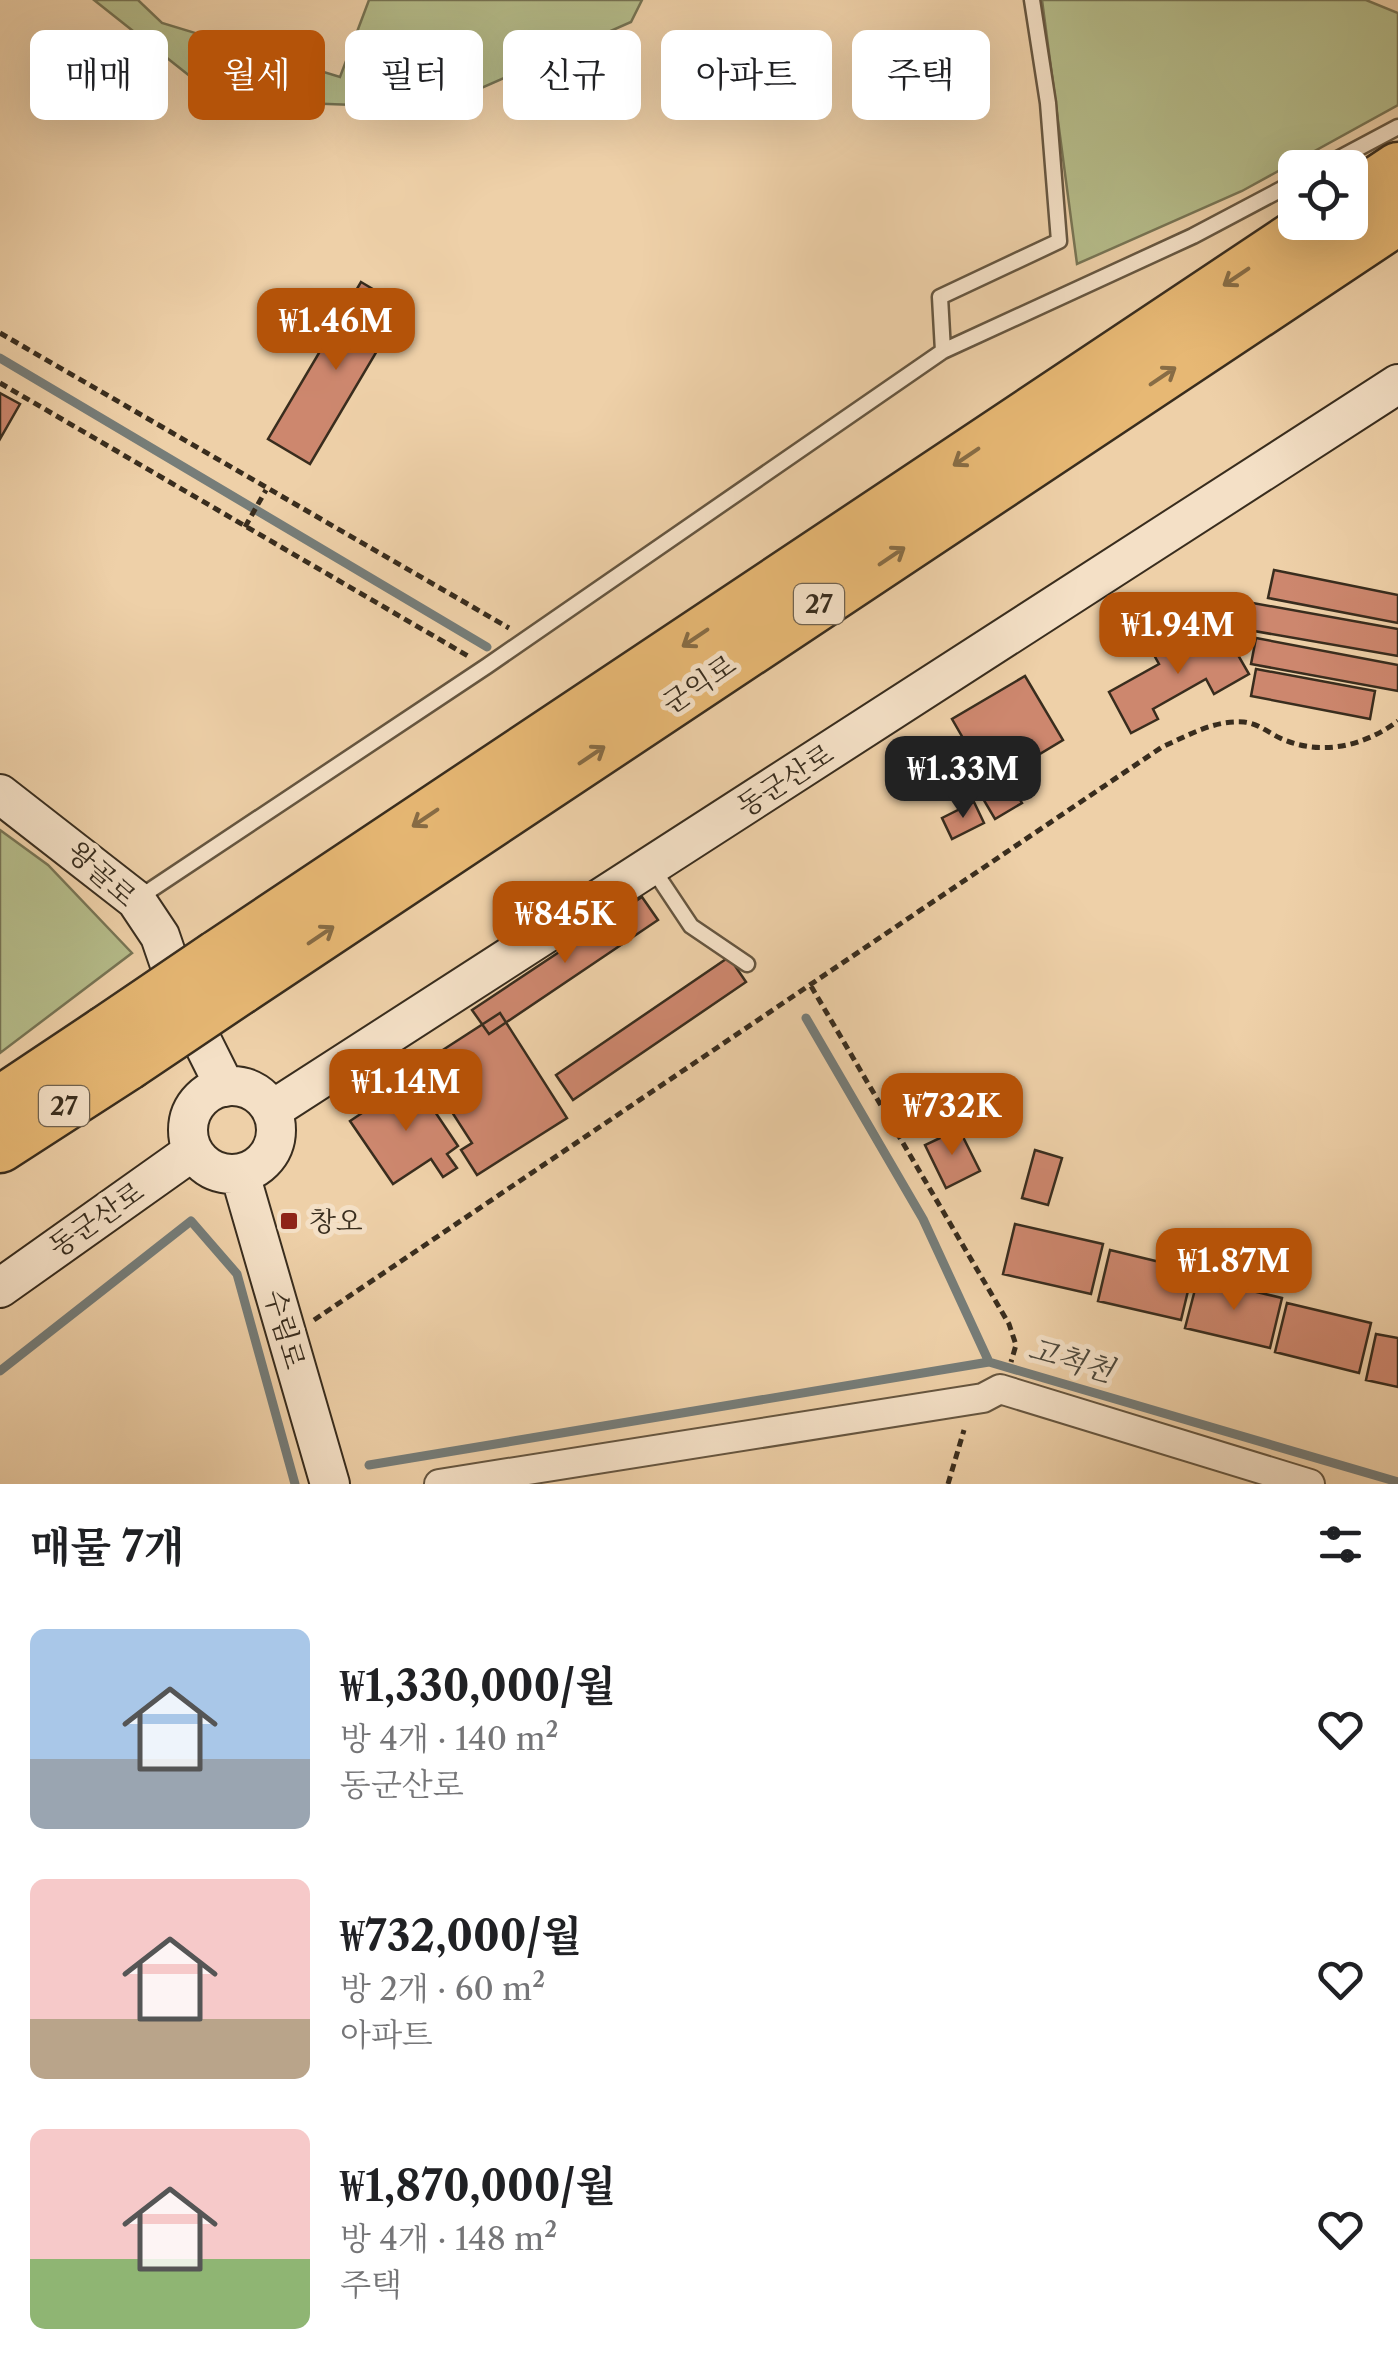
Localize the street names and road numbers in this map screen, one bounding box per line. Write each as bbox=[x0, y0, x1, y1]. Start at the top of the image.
road number: 27 bbox=[794, 584, 844, 624]
street label: 군익로 bbox=[656, 647, 742, 721]
street label: 동군산로 bbox=[730, 736, 840, 824]
street label: 왕골로 bbox=[60, 834, 144, 914]
road number: 27 bbox=[39, 1086, 89, 1126]
street label: 동군산로 bbox=[42, 1174, 150, 1264]
street label: 수림로 bbox=[257, 1285, 313, 1373]

